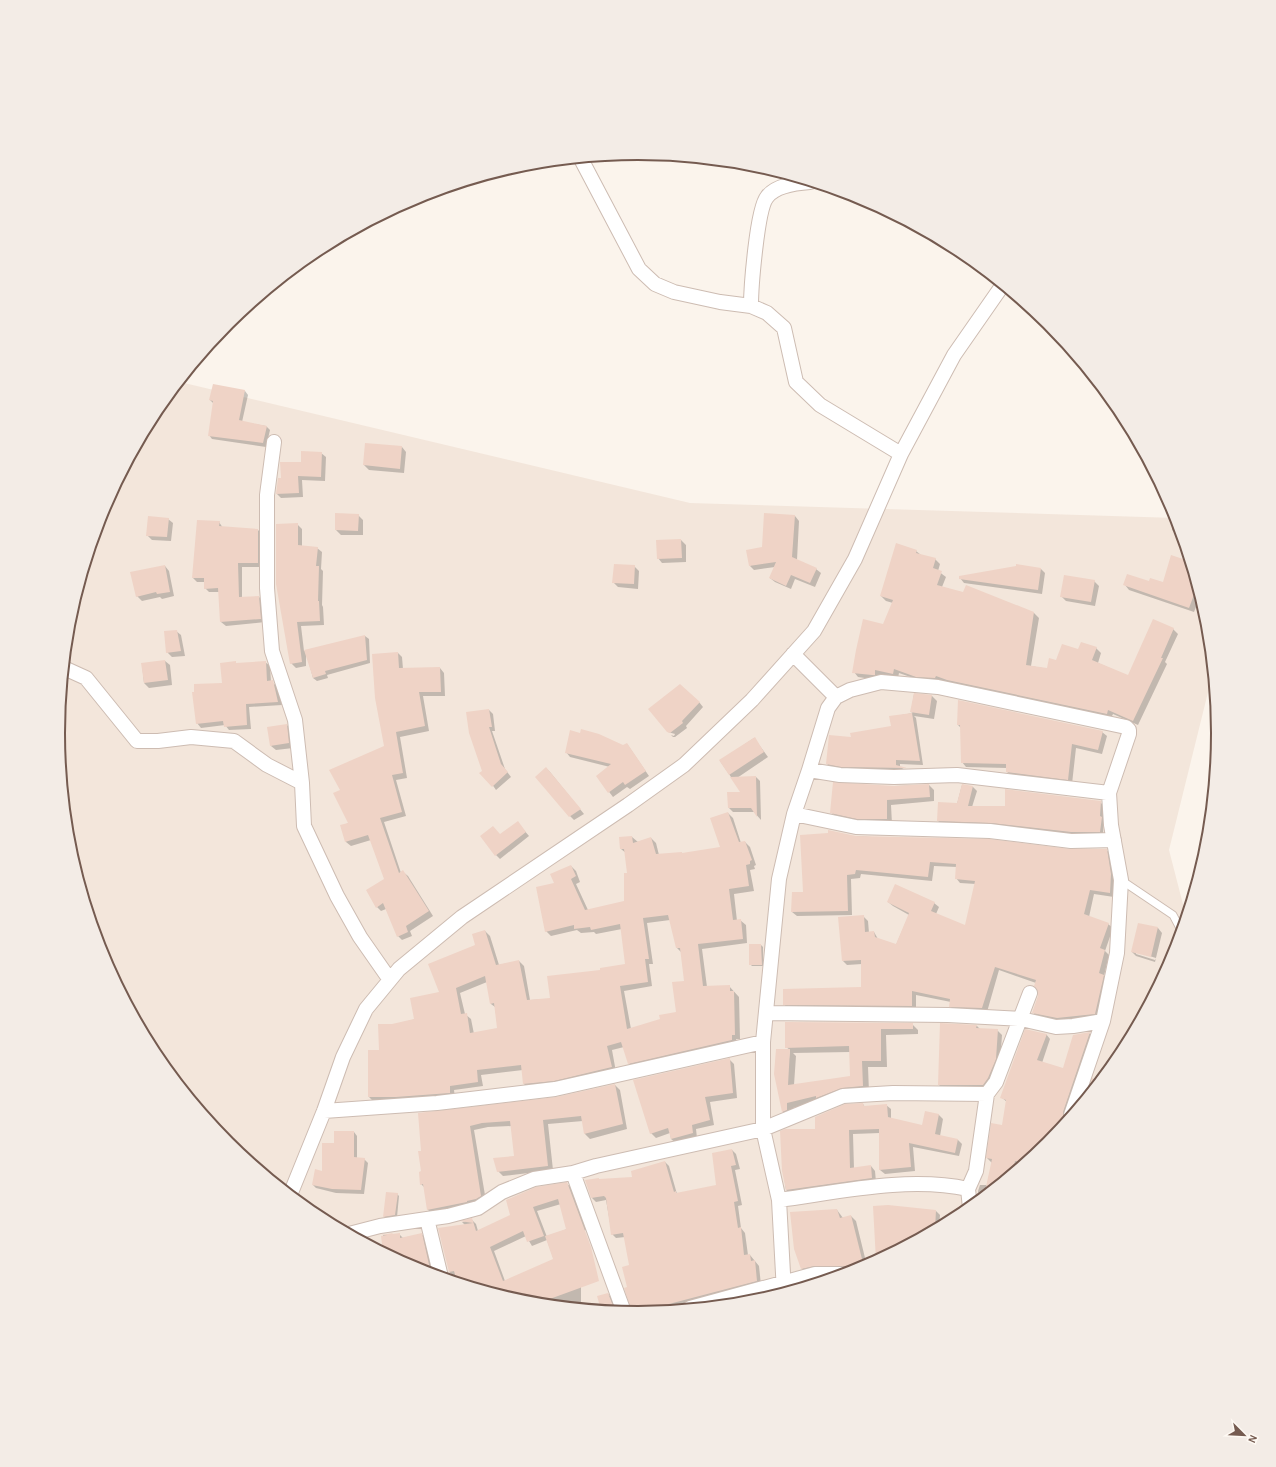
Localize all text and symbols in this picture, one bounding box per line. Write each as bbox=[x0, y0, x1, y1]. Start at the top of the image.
north arrow bbox=[1224, 1415, 1264, 1455]
text: N bbox=[1246, 1433, 1259, 1445]

